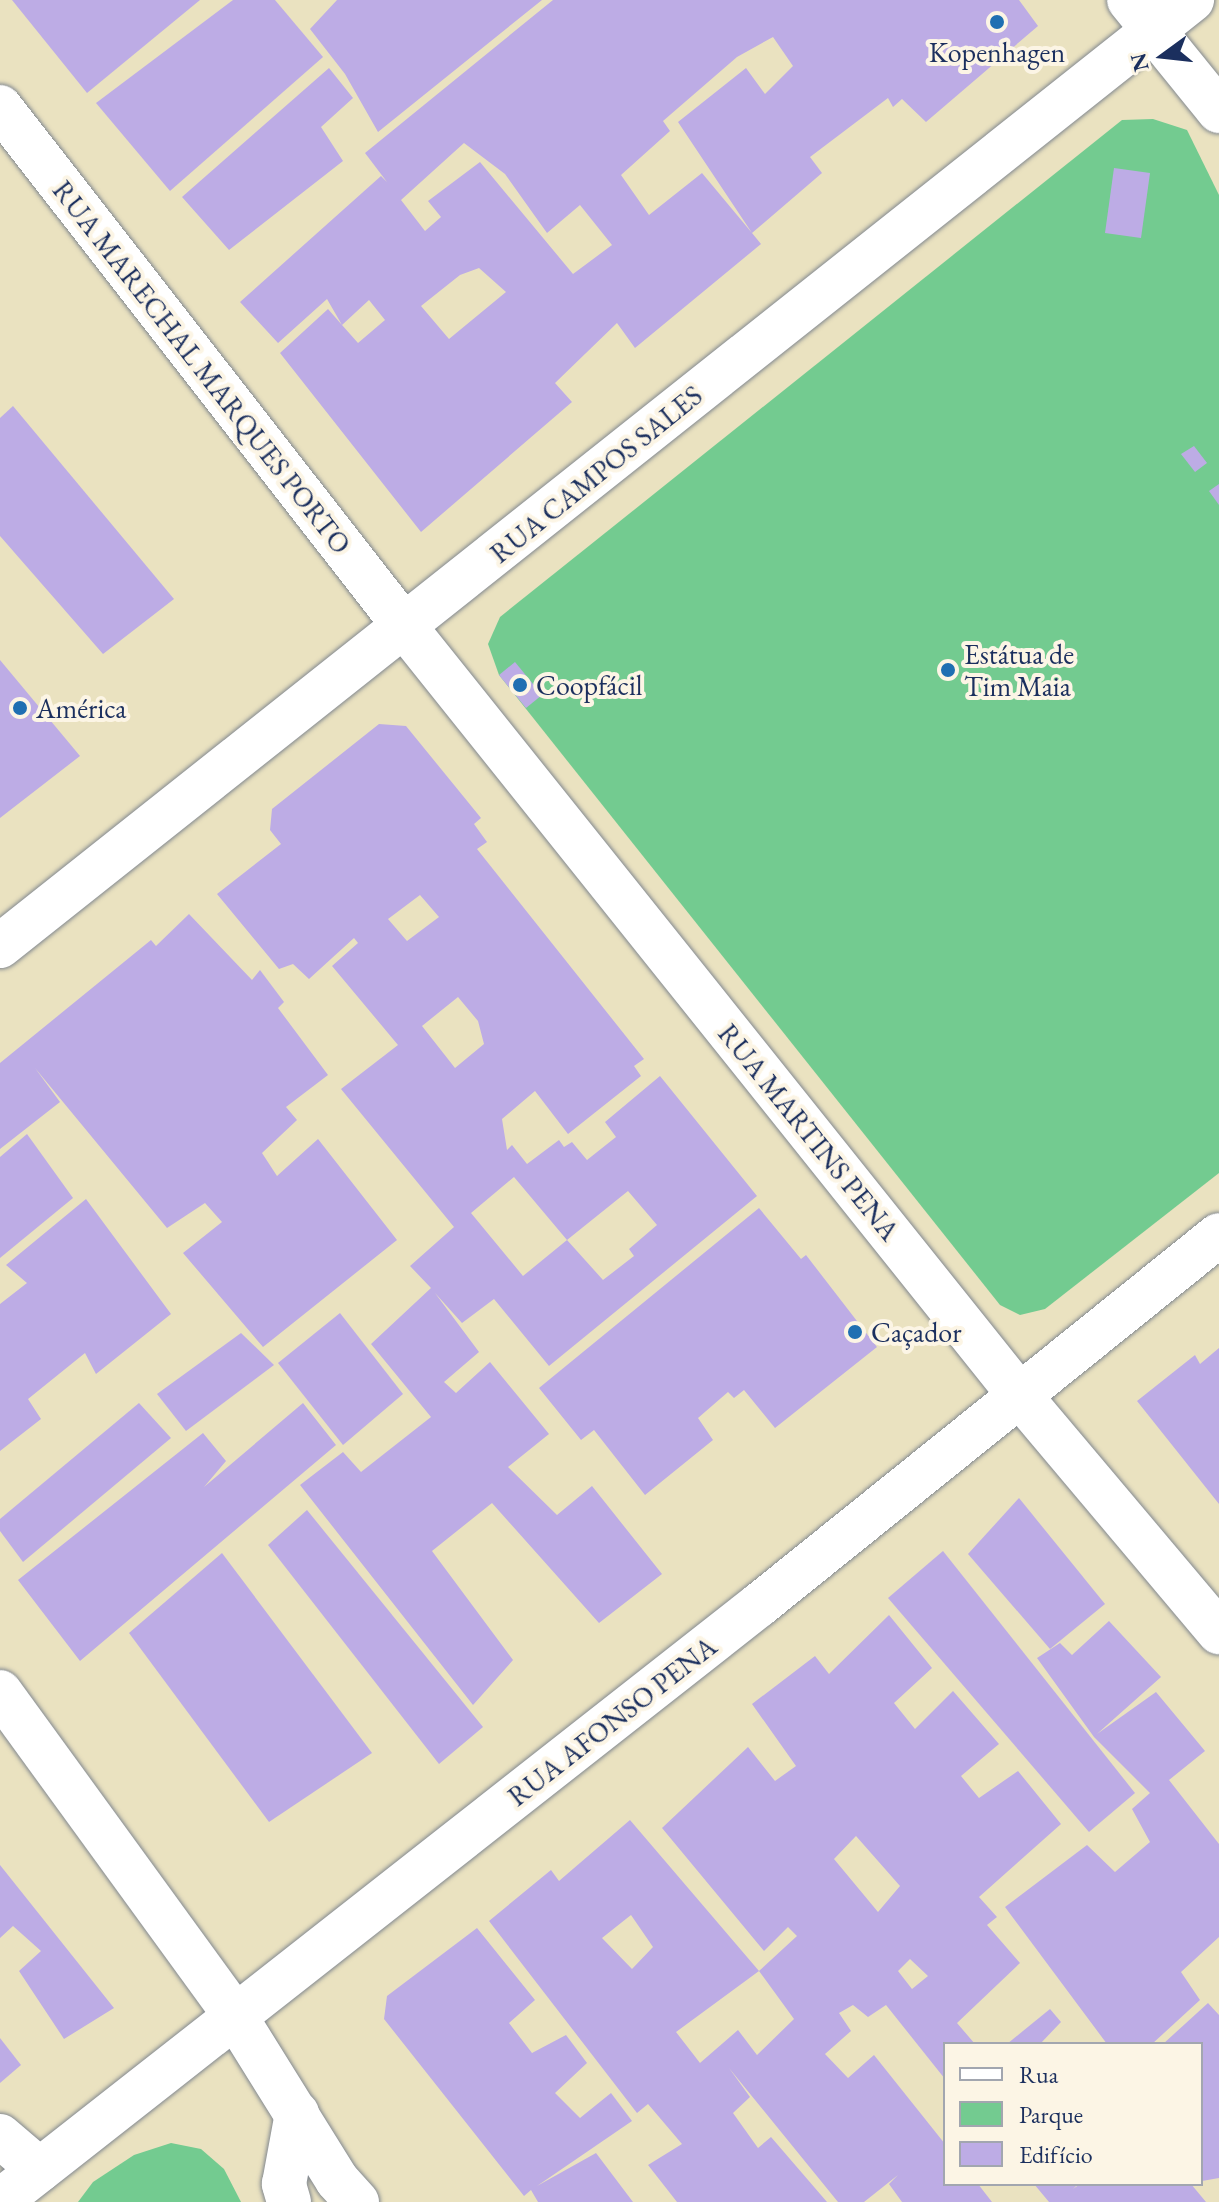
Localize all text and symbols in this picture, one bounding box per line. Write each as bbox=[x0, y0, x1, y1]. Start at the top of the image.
marker: Kopenhagen bbox=[988, 13, 1006, 31]
north arrow bbox=[1123, 16, 1203, 96]
place label: Kopenhagen bbox=[929, 35, 1065, 69]
text: N bbox=[1123, 50, 1156, 75]
street label: RUA MARECHAL MARQUES PORTO bbox=[46, 174, 358, 560]
street label: RUA CAMPOS SALES bbox=[483, 378, 709, 570]
place label: Estátua de Tim Maia bbox=[964, 637, 1074, 703]
marker: Estátua de Tim Maia bbox=[939, 661, 957, 679]
place label: Coopfácil bbox=[536, 668, 642, 702]
marker: Coopfácil bbox=[511, 676, 529, 694]
place label: América bbox=[36, 691, 126, 725]
marker: América bbox=[11, 699, 29, 717]
street label: RUA MARTINS PENA bbox=[711, 1017, 907, 1247]
place label: Caçador bbox=[871, 1315, 962, 1349]
marker: Caçador bbox=[846, 1323, 864, 1341]
street label: RUA AFONSO PENA bbox=[501, 1629, 723, 1813]
legend bbox=[943, 2042, 1203, 2186]
text: Rua bbox=[1019, 2059, 1058, 2090]
text: Parque bbox=[1019, 2099, 1083, 2130]
text: Edifício bbox=[1019, 2139, 1093, 2170]

